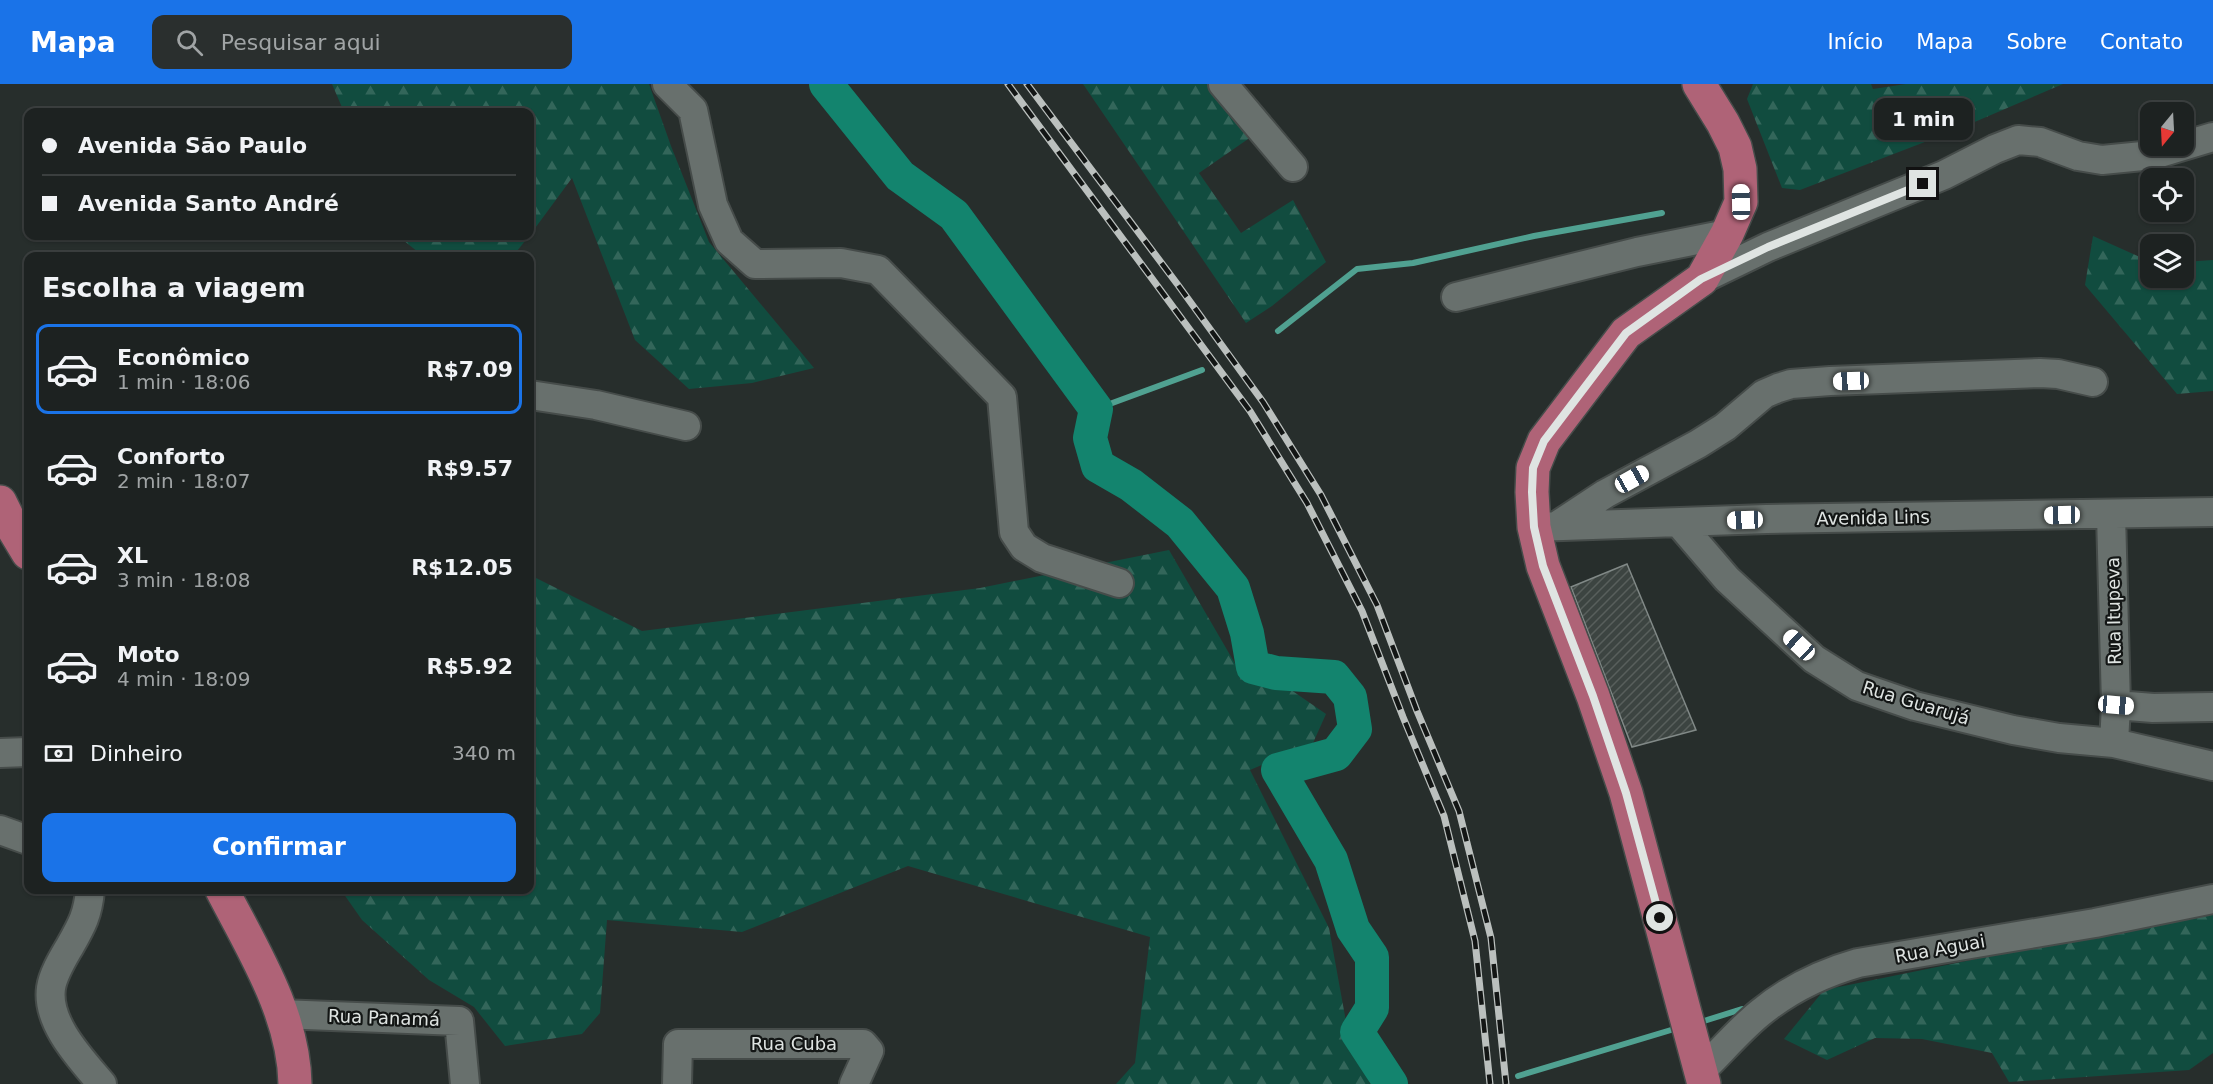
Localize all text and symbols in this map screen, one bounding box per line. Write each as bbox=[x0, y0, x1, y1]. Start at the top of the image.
search box bbox=[152, 15, 572, 69]
text: Mapa bbox=[30, 26, 116, 59]
icon: search bbox=[173, 26, 206, 59]
text: Pesquisar aqui bbox=[221, 30, 381, 55]
text: Início bbox=[1828, 30, 1883, 54]
text: Mapa bbox=[1916, 30, 1973, 54]
text: Sobre bbox=[2006, 30, 2067, 54]
text: Contato bbox=[2100, 30, 2183, 54]
callout: 1 min bbox=[1874, 97, 1972, 139]
north arrow bbox=[2140, 102, 2194, 156]
map controls bbox=[2140, 102, 2194, 288]
text: 1 min bbox=[1892, 107, 1955, 131]
text: Avenida São Paulo bbox=[78, 133, 307, 158]
button: locate bbox=[2140, 168, 2194, 222]
route end bbox=[1909, 170, 1936, 197]
car bbox=[1732, 184, 1750, 220]
text: Avenida Santo André bbox=[78, 191, 339, 216]
button: layers bbox=[2140, 234, 2194, 288]
text: Escolha a viagem bbox=[42, 272, 306, 303]
icon: car bbox=[45, 342, 99, 396]
text: Econômico bbox=[117, 345, 250, 370]
text: R$7.09 bbox=[426, 357, 513, 382]
text: 1 min · 18:06 bbox=[117, 370, 251, 394]
car bbox=[1833, 371, 1869, 391]
icon: car bbox=[45, 441, 99, 495]
text: Conforto bbox=[117, 444, 225, 469]
text: R$9.57 bbox=[426, 456, 513, 481]
car bbox=[1612, 462, 1652, 496]
text: 2 min · 18:07 bbox=[117, 469, 251, 493]
street label: Avenida Lins bbox=[1816, 506, 1930, 529]
car bbox=[2044, 506, 2080, 524]
car bbox=[1727, 510, 1763, 530]
icon: car bbox=[45, 540, 99, 594]
text: XL bbox=[117, 543, 148, 568]
text: R$12.05 bbox=[411, 555, 513, 580]
street label: Rua Itupeva bbox=[2102, 557, 2125, 665]
text: 3 min · 18:08 bbox=[117, 568, 251, 592]
car bbox=[1780, 626, 1818, 664]
icon: car bbox=[45, 639, 99, 693]
text: Moto bbox=[117, 642, 180, 667]
text: R$5.92 bbox=[426, 654, 513, 679]
text: 4 min · 18:09 bbox=[117, 667, 251, 691]
street label: Rua Guarujá bbox=[1860, 676, 1972, 729]
car bbox=[2097, 694, 2135, 716]
icon: cash bbox=[42, 737, 75, 770]
text: Dinheiro bbox=[90, 741, 183, 766]
text: 340 m bbox=[452, 741, 516, 765]
button: Confirmar bbox=[42, 813, 516, 882]
route start bbox=[1646, 904, 1673, 931]
street label: Rua Aguai bbox=[1893, 930, 1987, 967]
street label: Rua Panamá bbox=[328, 1005, 440, 1030]
street label: Rua Cuba bbox=[751, 1033, 837, 1054]

